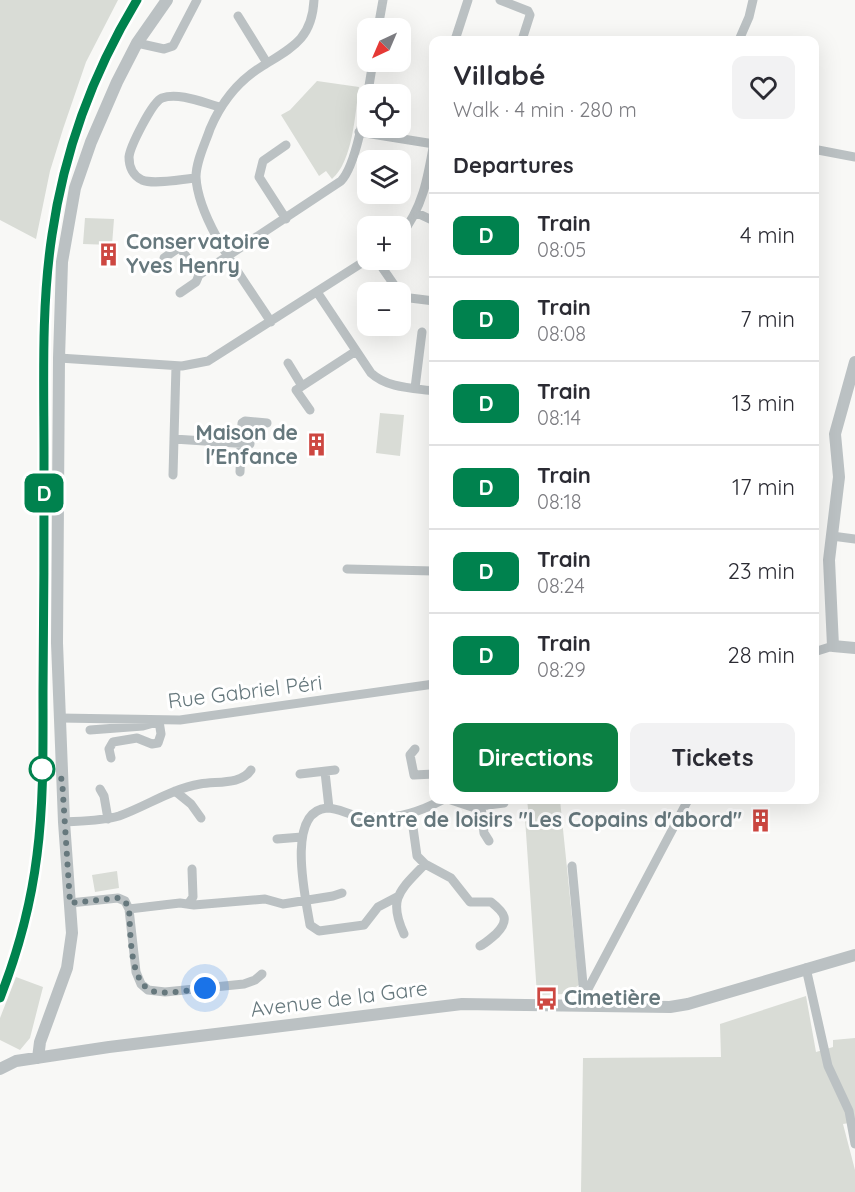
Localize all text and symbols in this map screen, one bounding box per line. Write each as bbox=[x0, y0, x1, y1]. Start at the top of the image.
north arrow bbox=[357, 18, 411, 72]
map controls bbox=[357, 18, 411, 336]
button: heart bbox=[732, 56, 795, 119]
text: Villabé bbox=[453, 57, 545, 92]
button: locate bbox=[357, 84, 411, 138]
text: Walk · 4 min · 280 m bbox=[453, 97, 637, 122]
button: layers bbox=[357, 150, 411, 204]
text: Departures bbox=[453, 151, 574, 179]
text: Train bbox=[537, 209, 591, 237]
button: + bbox=[357, 216, 411, 270]
text: 4 min bbox=[740, 221, 795, 249]
text: D bbox=[478, 222, 494, 248]
place label: Conservatoire Yves Henry bbox=[126, 228, 270, 278]
text: 08:05 bbox=[537, 237, 586, 262]
building icon: Conservatoire Yves Henry bbox=[95, 241, 121, 267]
button: − bbox=[357, 282, 411, 336]
text: Train bbox=[537, 293, 591, 321]
text: 7 min bbox=[740, 305, 795, 333]
text: D bbox=[478, 306, 494, 332]
text: 08:08 bbox=[537, 321, 586, 346]
text: Train bbox=[537, 377, 591, 405]
text: 13 min bbox=[732, 389, 795, 417]
text: D bbox=[478, 390, 494, 416]
text: 08:14 bbox=[537, 405, 581, 430]
place label: Maison de l'Enfance bbox=[195, 419, 298, 469]
building icon: Maison de l'Enfance bbox=[303, 432, 329, 458]
text: Train bbox=[537, 461, 591, 489]
text: 17 min bbox=[732, 473, 795, 501]
line badge: D bbox=[24, 474, 63, 512]
text: D bbox=[478, 474, 494, 500]
text: D bbox=[36, 480, 52, 506]
text: 08:18 bbox=[537, 489, 582, 514]
text: Train bbox=[537, 545, 591, 573]
text: 23 min bbox=[728, 557, 795, 585]
text: D bbox=[478, 558, 494, 584]
text: 08:24 bbox=[537, 573, 585, 598]
text: Train bbox=[537, 629, 591, 657]
text: 28 min bbox=[727, 641, 795, 669]
text: D bbox=[478, 642, 494, 668]
text: 08:29 bbox=[537, 657, 586, 682]
street label: Rue Gabriel Péri bbox=[166, 669, 324, 713]
button: Directions bbox=[453, 723, 618, 792]
button: Tickets bbox=[630, 723, 795, 792]
unlabelled marker bbox=[29, 756, 55, 782]
place label: Centre de loisirs "Les Copains d'abord" bbox=[350, 806, 742, 832]
building icon: Centre de loisirs "Les Copains d'abord" bbox=[747, 807, 773, 833]
your location bbox=[190, 973, 220, 1003]
street label: Avenue de la Gare bbox=[249, 974, 429, 1022]
place label: Cimetière bbox=[564, 984, 661, 1010]
bus stop icon: Cimetière bbox=[533, 985, 559, 1011]

